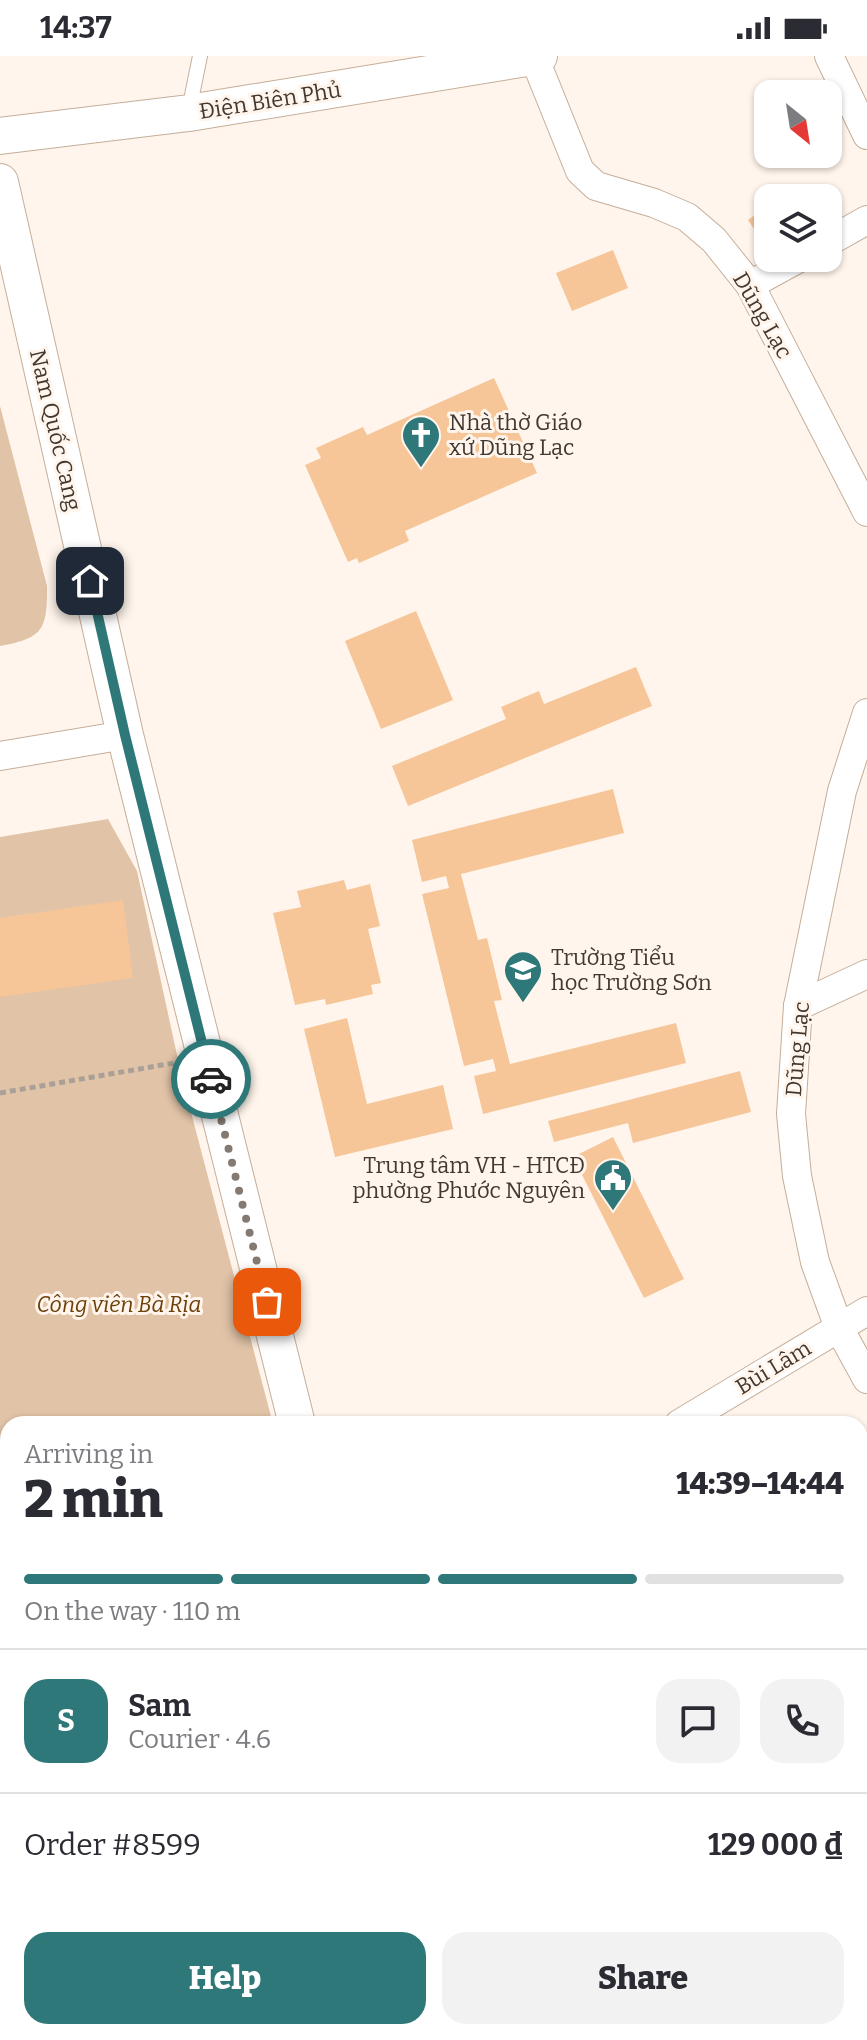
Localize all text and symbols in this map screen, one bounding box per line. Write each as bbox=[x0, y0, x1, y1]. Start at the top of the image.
text: 14:37 bbox=[40, 10, 112, 46]
street label: Điện Biên Phủ bbox=[197, 76, 343, 125]
north arrow bbox=[754, 80, 842, 168]
map controls bbox=[754, 80, 842, 272]
button: layers bbox=[754, 184, 842, 272]
street label: Dũng Lạc bbox=[727, 267, 798, 363]
street label: Nam Quốc Cang bbox=[24, 347, 87, 513]
place label: Nhà thờ Giáo xứ Dũng Lạc bbox=[449, 409, 582, 461]
church icon: Nhà thờ Giáo xứ Dũng Lạc bbox=[400, 414, 442, 469]
pin bbox=[56, 547, 124, 615]
icon: home bbox=[68, 559, 112, 603]
place label: Trường Tiểu học Trường Sơn bbox=[551, 944, 712, 996]
school or university icon: Trường Tiểu học Trường Sơn bbox=[502, 949, 544, 1004]
street label: Dũng Lạc bbox=[780, 1001, 815, 1098]
courier bbox=[171, 1039, 251, 1119]
icon: car bbox=[189, 1057, 233, 1101]
place label: Trung tâm VH - HTCĐ phường Phước Nguyên bbox=[352, 1152, 585, 1204]
public building icon: Trung tâm VH - HTCĐ phường Phước Nguyên bbox=[592, 1157, 634, 1212]
pin bbox=[233, 1268, 301, 1336]
icon: bag bbox=[245, 1280, 289, 1324]
park label: Công viên Bà Rịa bbox=[37, 1291, 201, 1318]
street label: Bùi Lâm bbox=[731, 1334, 816, 1400]
text: Arriving in bbox=[24, 1439, 153, 1470]
text: 14:39–14:44 bbox=[676, 1466, 844, 1502]
text: 2 min bbox=[24, 1468, 163, 1531]
text: On the way · 110 m bbox=[24, 1596, 241, 1627]
button: chat bbox=[656, 1679, 740, 1763]
button: phone bbox=[760, 1679, 844, 1763]
text: Sam bbox=[128, 1688, 191, 1724]
text: S bbox=[57, 1703, 75, 1739]
text: Courier · 4.6 bbox=[128, 1724, 271, 1755]
text: Order #8599 bbox=[24, 1827, 201, 1863]
text: 129 000 ₫ bbox=[708, 1827, 844, 1863]
button: Help bbox=[24, 1932, 426, 2024]
button: Share bbox=[442, 1932, 844, 2024]

